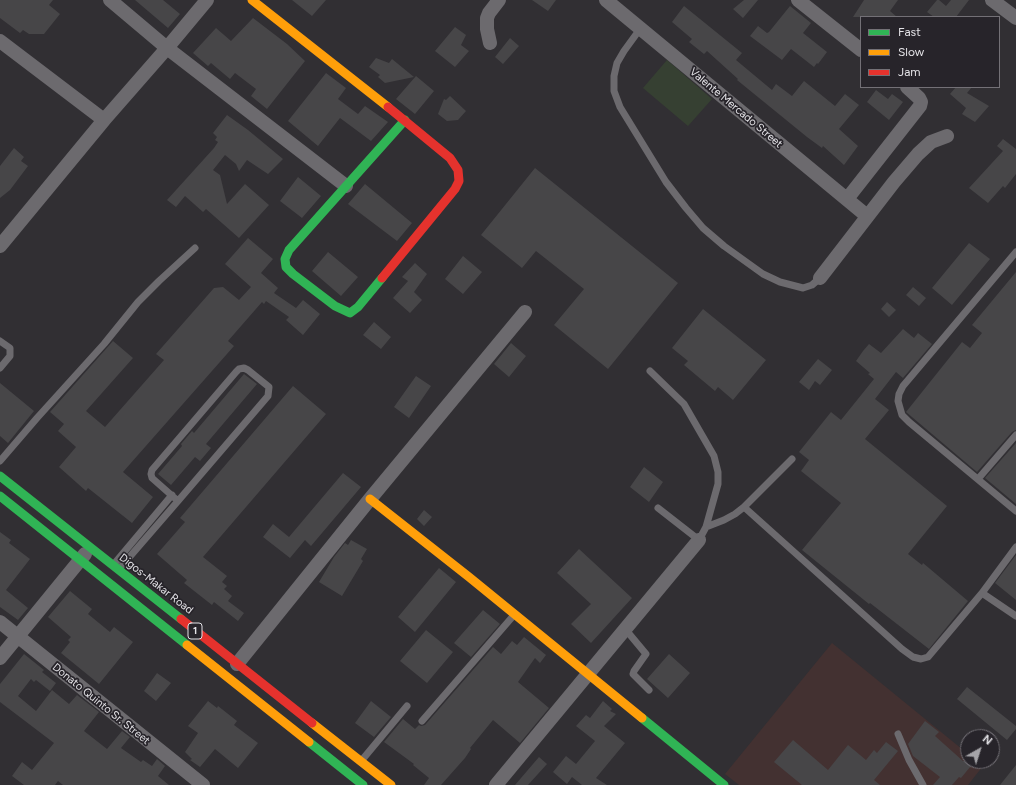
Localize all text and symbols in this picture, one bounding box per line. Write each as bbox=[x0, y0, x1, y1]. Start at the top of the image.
legend bbox=[860, 16, 1000, 88]
text: Fast bbox=[898, 25, 921, 39]
text: Slow bbox=[898, 45, 924, 59]
street label: Valente Mercado Street bbox=[687, 65, 785, 151]
text: Jam bbox=[898, 65, 921, 79]
street label: Digos-Makar Road bbox=[116, 551, 196, 617]
road number: 1 bbox=[188, 623, 202, 639]
street label: Donato Quinto Sr. Street bbox=[50, 661, 152, 747]
north arrow bbox=[960, 729, 1000, 769]
text: N bbox=[980, 732, 995, 748]

